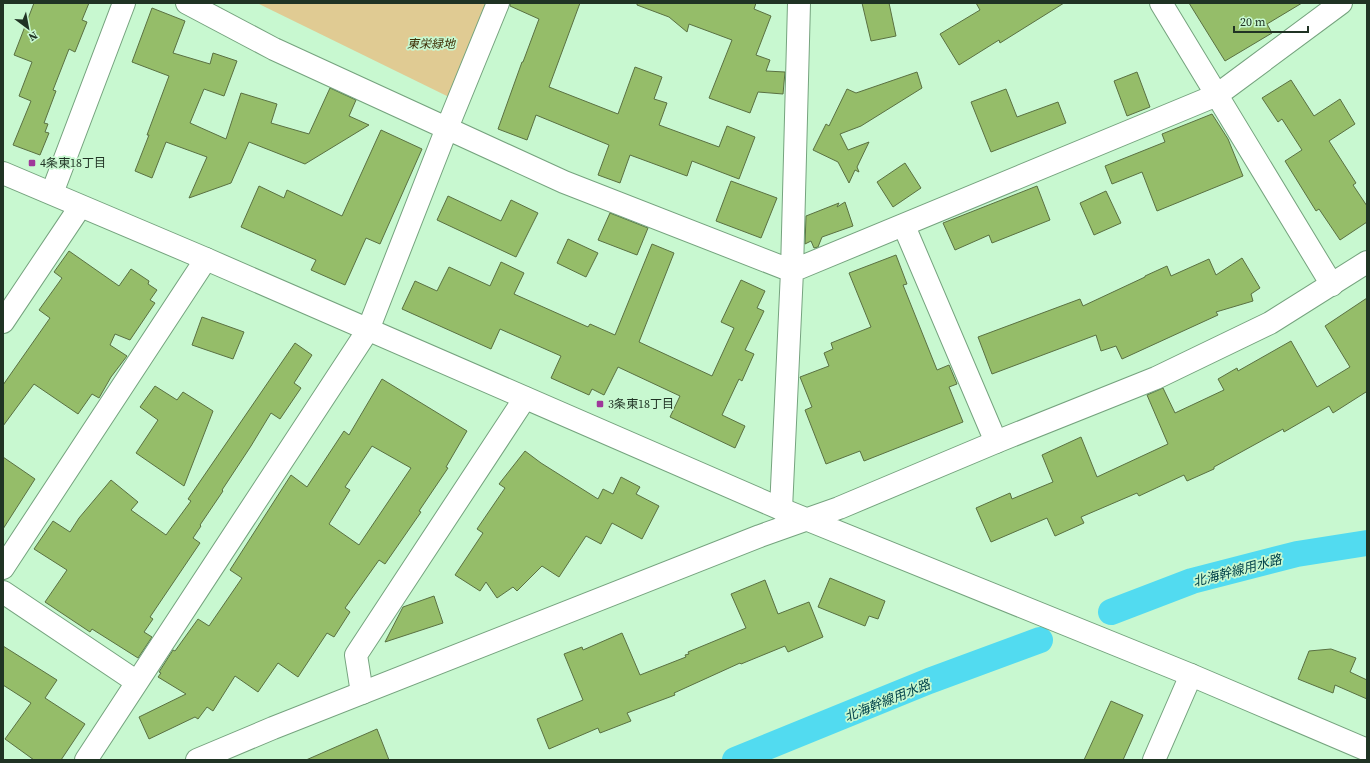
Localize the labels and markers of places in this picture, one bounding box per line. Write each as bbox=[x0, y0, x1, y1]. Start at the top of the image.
place label: 4条東18丁目 bbox=[40, 155, 106, 171]
marker: 4条東18丁目 bbox=[27, 158, 37, 168]
place label: 3条東18丁目 bbox=[608, 396, 674, 412]
marker: 3条東18丁目 bbox=[595, 399, 605, 409]

